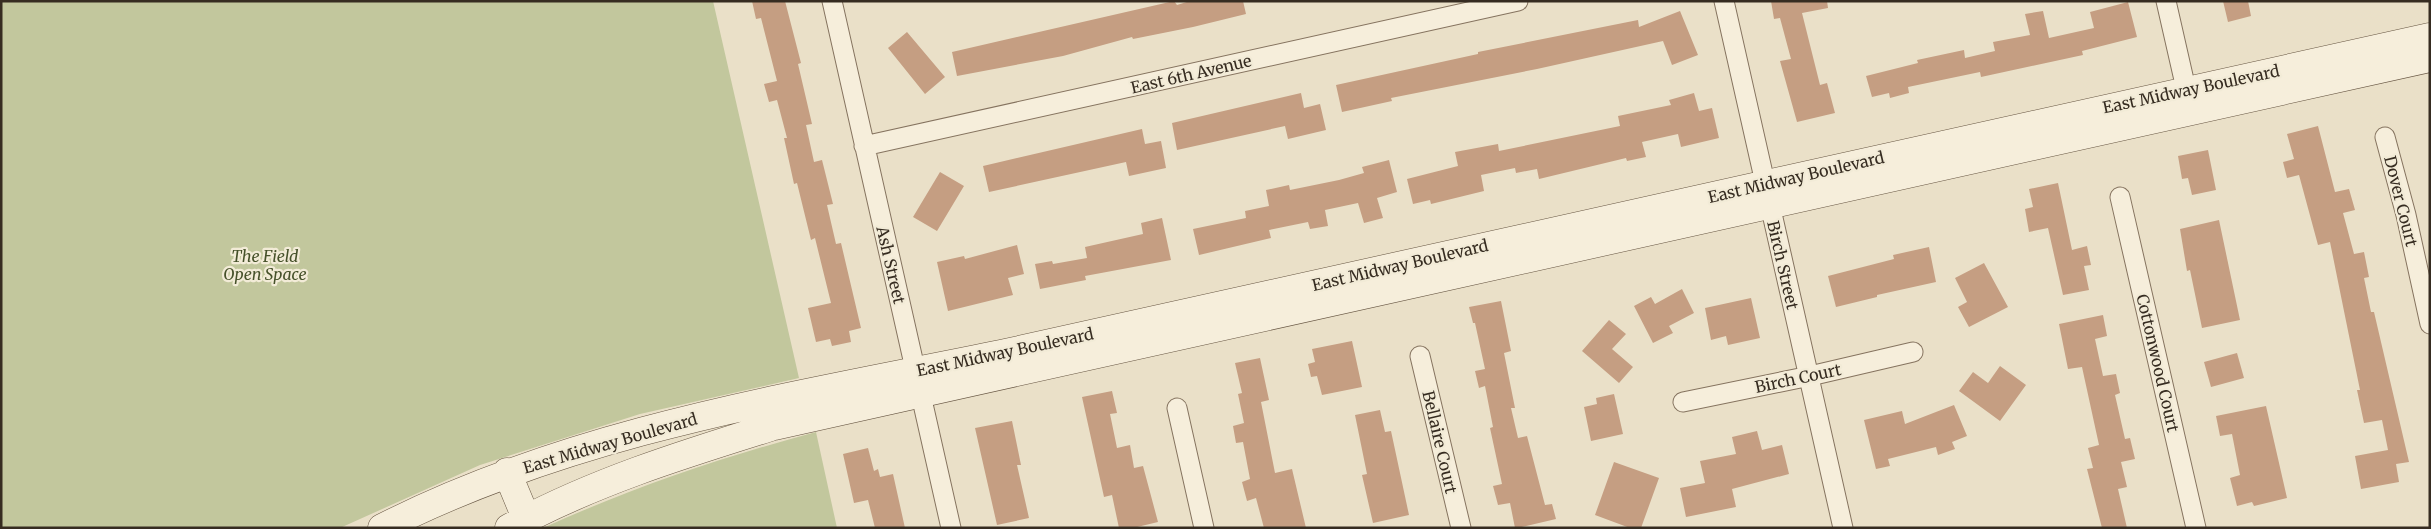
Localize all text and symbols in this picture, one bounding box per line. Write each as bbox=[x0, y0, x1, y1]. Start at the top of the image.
street label: East 6th Avenue bbox=[1129, 50, 1253, 98]
street label: East Midway Boulevard bbox=[2101, 60, 2282, 118]
street label: East Midway Boulevard bbox=[1706, 147, 1886, 207]
street label: Dover Court bbox=[2380, 154, 2422, 249]
street label: Birch Street bbox=[1763, 219, 1803, 312]
street label: Ash Street bbox=[872, 223, 910, 307]
street label: East Midway Boulevard bbox=[1310, 235, 1490, 295]
park label: The Field Open Space bbox=[223, 246, 307, 284]
street label: Cottonwood Court bbox=[2132, 292, 2184, 435]
street label: East Midway Boulevard bbox=[915, 323, 1096, 381]
street label: Birch Court bbox=[1753, 359, 1844, 397]
street label: Bellaire Court bbox=[1418, 389, 1462, 496]
street label: East Midway Boulevard bbox=[521, 408, 700, 477]

